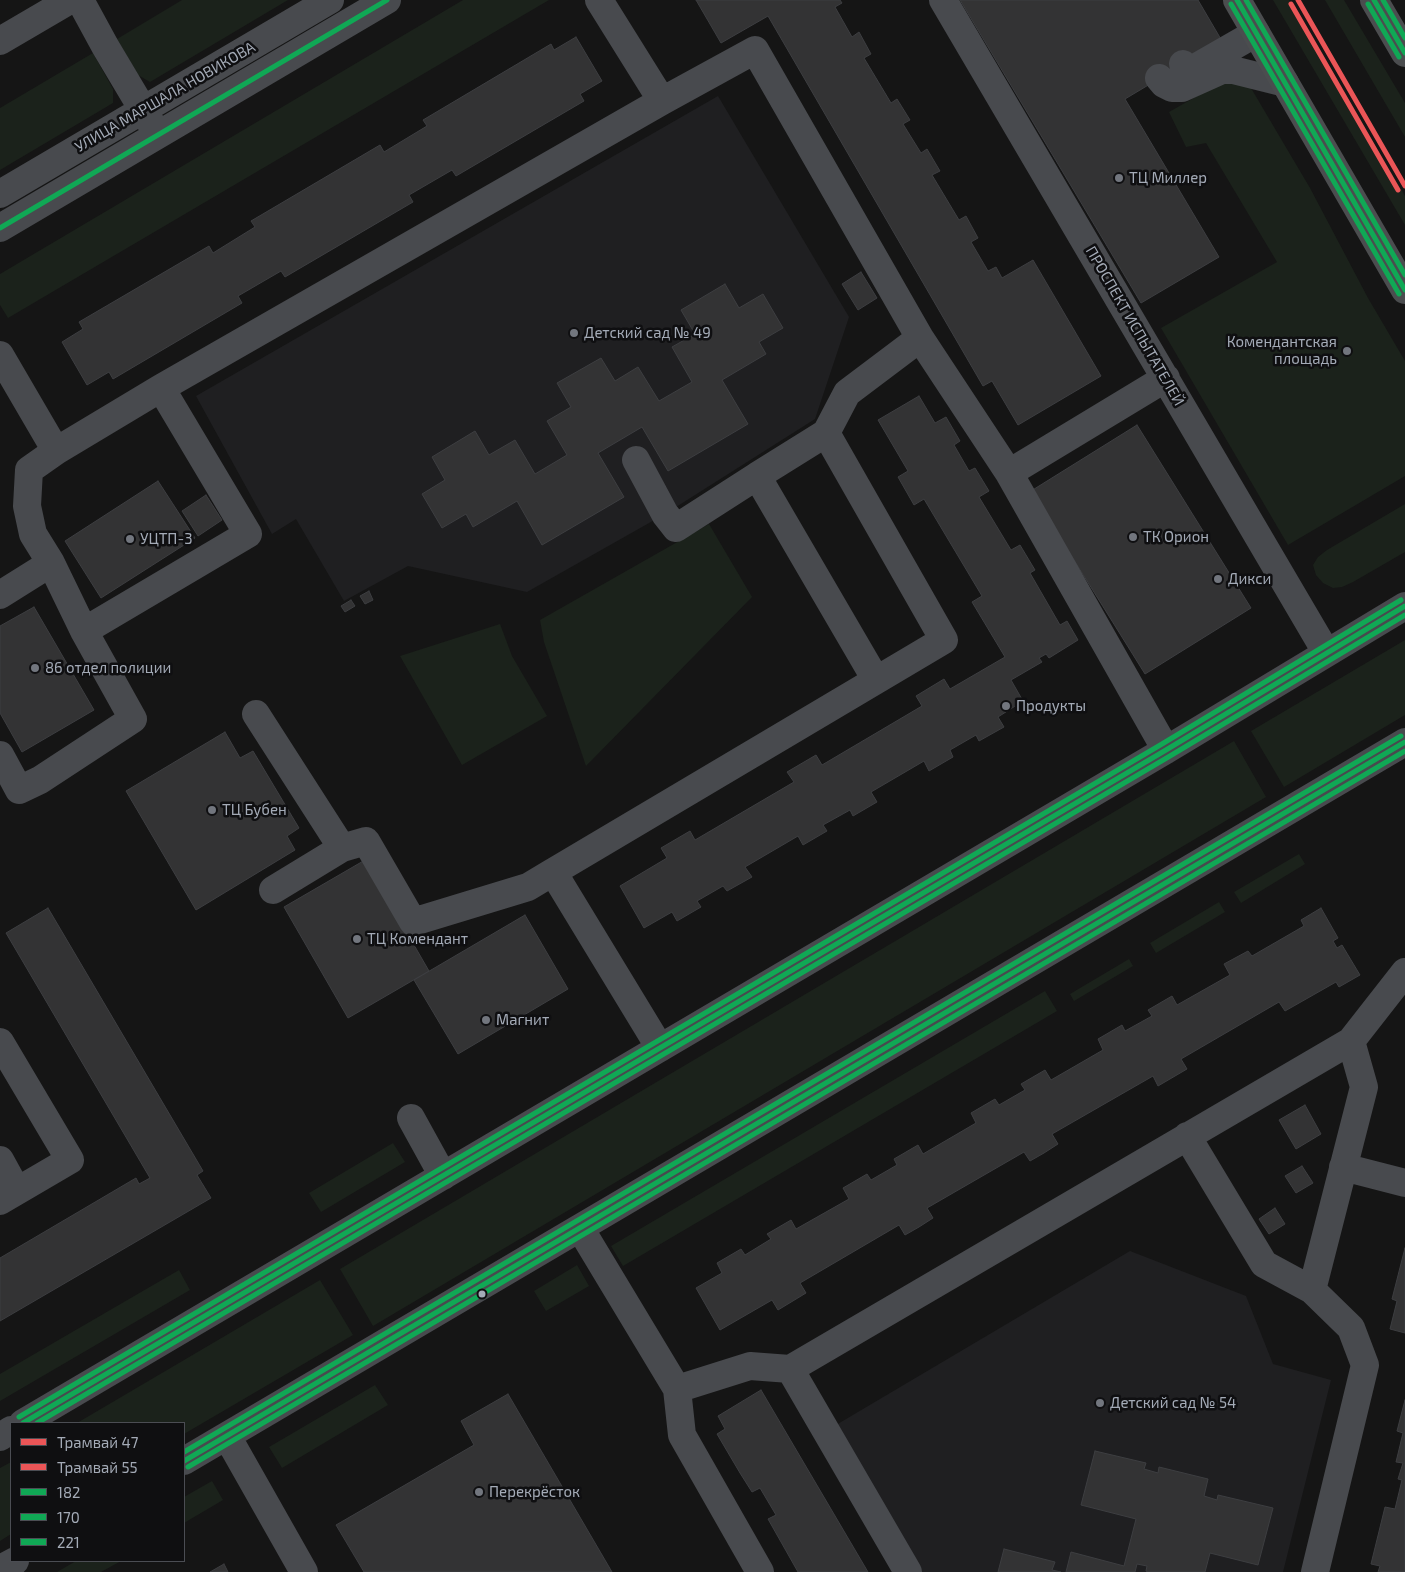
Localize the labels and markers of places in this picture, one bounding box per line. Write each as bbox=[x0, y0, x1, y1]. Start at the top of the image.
place label: ТЦ Миллер bbox=[1129, 169, 1207, 187]
marker: ТЦ Миллер bbox=[1113, 172, 1125, 184]
place label: Детский сад № 49 bbox=[584, 324, 711, 342]
marker: Детский сад № 49 bbox=[568, 327, 580, 339]
place label: Комендантская площадь bbox=[1227, 333, 1337, 368]
marker: Комендантская площадь bbox=[1341, 345, 1353, 357]
place label: ТК Орион bbox=[1143, 528, 1209, 546]
place label: УЦТП-3 bbox=[140, 530, 192, 548]
marker: ТК Орион bbox=[1127, 531, 1139, 543]
marker: УЦТП-3 bbox=[124, 533, 136, 545]
place label: Дикси bbox=[1228, 570, 1271, 588]
marker: Дикси bbox=[1212, 573, 1224, 585]
place label: 86 отдел полиции bbox=[45, 659, 171, 677]
marker: 86 отдел полиции bbox=[29, 662, 41, 674]
place label: Продукты bbox=[1016, 697, 1086, 715]
marker: Продукты bbox=[1000, 700, 1012, 712]
place label: ТЦ Бубен bbox=[222, 801, 287, 819]
marker: ТЦ Бубен bbox=[206, 804, 218, 816]
place label: ТЦ Комендант bbox=[367, 930, 468, 948]
marker: ТЦ Комендант bbox=[351, 933, 363, 945]
place label: Магнит bbox=[496, 1011, 549, 1029]
marker: Магнит bbox=[480, 1014, 492, 1026]
unlabelled marker bbox=[477, 1289, 487, 1299]
place label: Детский сад № 54 bbox=[1110, 1394, 1236, 1412]
marker: Детский сад № 54 bbox=[1094, 1397, 1106, 1409]
place label: Перекрёсток bbox=[489, 1483, 580, 1501]
marker: Перекрёсток bbox=[473, 1486, 485, 1498]

